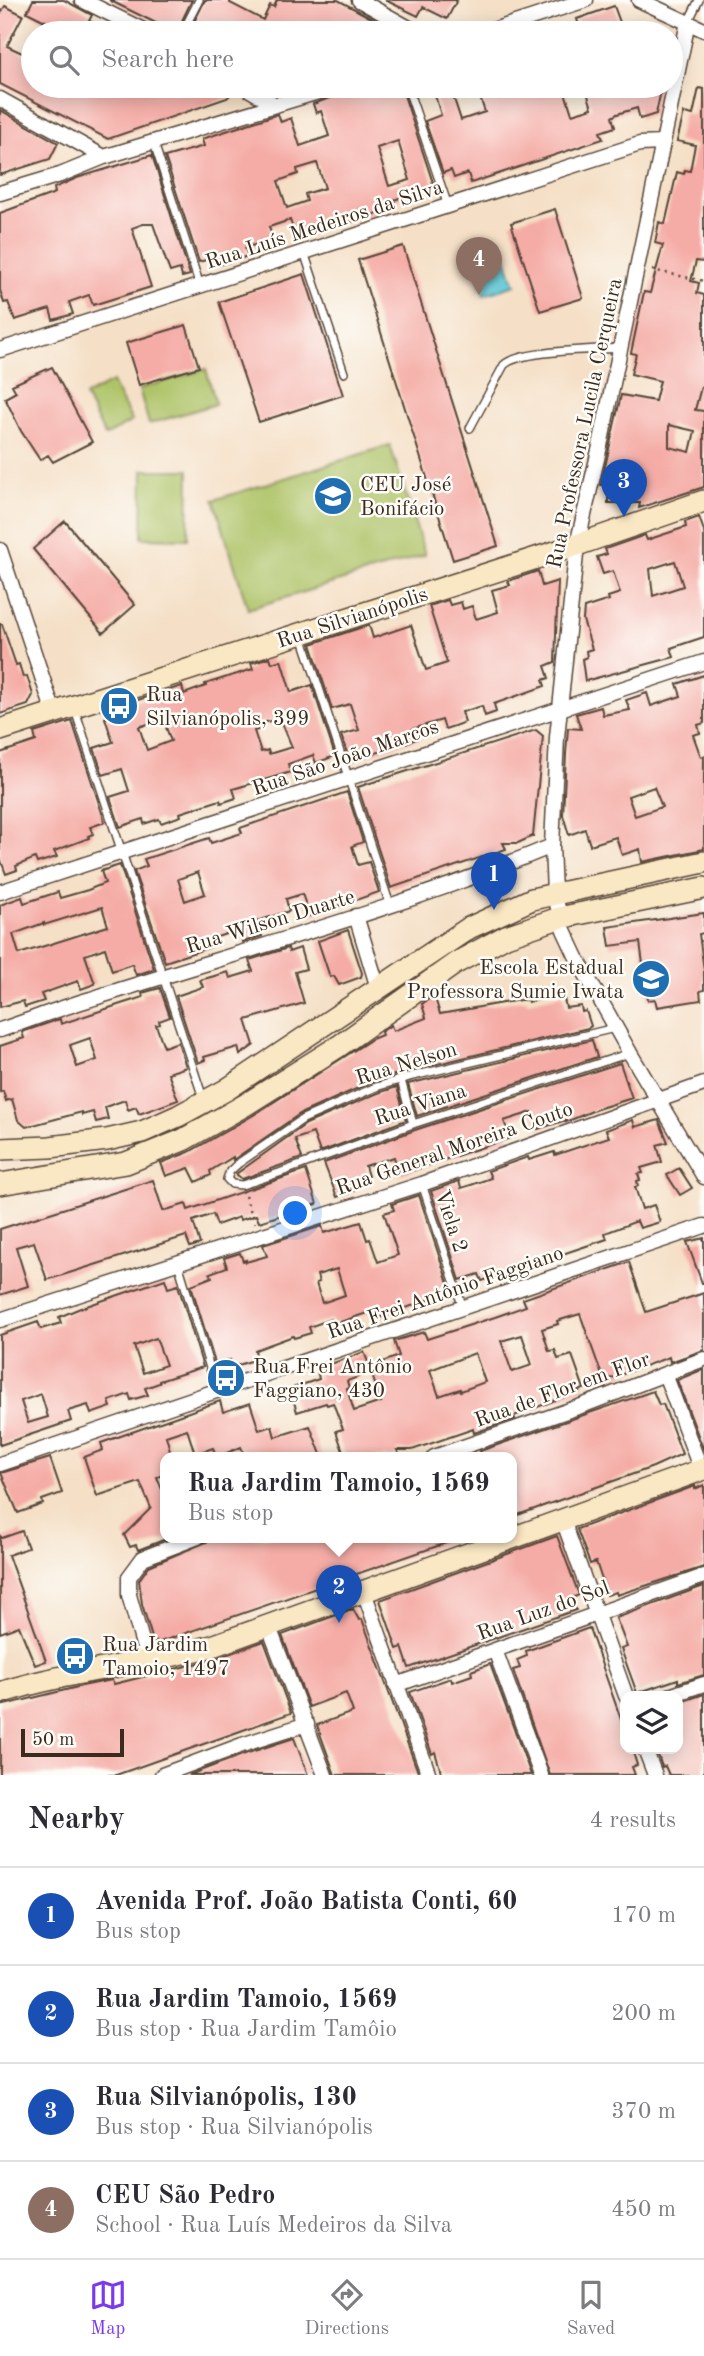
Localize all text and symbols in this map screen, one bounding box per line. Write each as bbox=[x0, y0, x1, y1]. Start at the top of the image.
search box bbox=[21, 21, 683, 98]
icon: search bbox=[45, 41, 83, 79]
text: Search here bbox=[101, 47, 234, 73]
street label: Rua Luís Medeiros da Silva bbox=[203, 177, 446, 274]
pin: 4 bbox=[456, 237, 502, 295]
street label: Rua Professora Lucila Cerqueira bbox=[544, 276, 627, 570]
pin: 3 bbox=[601, 459, 647, 517]
school or university icon: CEU José Bonifácio bbox=[312, 475, 354, 517]
place label: CEU José Bonifácio bbox=[360, 475, 451, 520]
street label: Rua Silvianópolis bbox=[274, 584, 431, 653]
bus stop icon: Rua Silvianópolis, 399 bbox=[98, 685, 140, 727]
place label: Rua Silvianópolis, 399 bbox=[146, 685, 309, 730]
street label: Rua São João Marcos bbox=[249, 717, 442, 800]
pin: 1 bbox=[471, 852, 517, 910]
street label: Rua Wilson Duarte bbox=[183, 887, 358, 958]
place label: Escola Estadual Professora Sumie Iwata bbox=[406, 958, 624, 1003]
school or university icon: Escola Estadual Professora Sumie Iwata bbox=[630, 958, 672, 1000]
street label: Rua Nelson bbox=[353, 1039, 460, 1090]
street label: Rua Viana bbox=[372, 1081, 469, 1130]
street label: Rua General Moreira Couto bbox=[333, 1099, 576, 1200]
street label: Viela 2 bbox=[431, 1187, 471, 1255]
your location bbox=[278, 1196, 312, 1230]
street label: Rua Frei Antônio Faggiano bbox=[325, 1243, 566, 1344]
street label: Rua de Flor em Flor bbox=[472, 1349, 653, 1432]
bus stop icon: Rua Frei Antônio Faggiano, 430 bbox=[205, 1357, 247, 1399]
place label: Rua Frei Antônio Faggiano, 430 bbox=[253, 1357, 412, 1402]
popup bbox=[160, 1452, 517, 1543]
text: Rua Jardim Tamoio, 1569 bbox=[187, 1471, 490, 1497]
text: Bus stop bbox=[187, 1502, 273, 1525]
pin: 2 bbox=[316, 1565, 362, 1623]
street label: Rua Luz do Sol bbox=[474, 1578, 613, 1645]
bus stop icon: Rua Jardim Tamoio, 1497 bbox=[54, 1635, 96, 1677]
place label: Rua Jardim Tamoio, 1497 bbox=[102, 1635, 230, 1680]
map controls bbox=[620, 1691, 683, 1754]
button: layers bbox=[620, 1691, 683, 1754]
scale bar bbox=[21, 1726, 124, 1758]
text: 50 m bbox=[32, 1731, 74, 1750]
text: Nearby bbox=[28, 1805, 125, 1835]
text: 4 results bbox=[590, 1809, 676, 1832]
text: Avenida Prof. João Batista Conti, 60 bbox=[95, 1889, 517, 1915]
text: 1 bbox=[44, 1904, 58, 1927]
text: 170 m bbox=[611, 1904, 676, 1927]
text: Bus stop bbox=[95, 1920, 181, 1943]
text: Rua Jardim Tamoio, 1569 bbox=[95, 1987, 397, 2013]
text: 2 bbox=[44, 2002, 58, 2025]
text: 200 m bbox=[611, 2002, 676, 2025]
text: Bus stop · Rua Jardim Tamôio bbox=[95, 2018, 397, 2041]
text: Rua Silvianópolis, 130 bbox=[95, 2085, 357, 2111]
text: 3 bbox=[44, 2100, 58, 2123]
text: 370 m bbox=[611, 2100, 676, 2123]
text: Bus stop · Rua Silvianópolis bbox=[95, 2116, 373, 2139]
text: CEU São Pedro bbox=[95, 2183, 275, 2209]
text: 4 bbox=[44, 2198, 58, 2221]
text: 450 m bbox=[611, 2198, 676, 2221]
text: School · Rua Luís Medeiros da Silva bbox=[95, 2214, 452, 2237]
tab: Map bbox=[89, 2276, 127, 2341]
tab: Directions bbox=[305, 2276, 389, 2341]
tab: Saved bbox=[567, 2276, 615, 2341]

